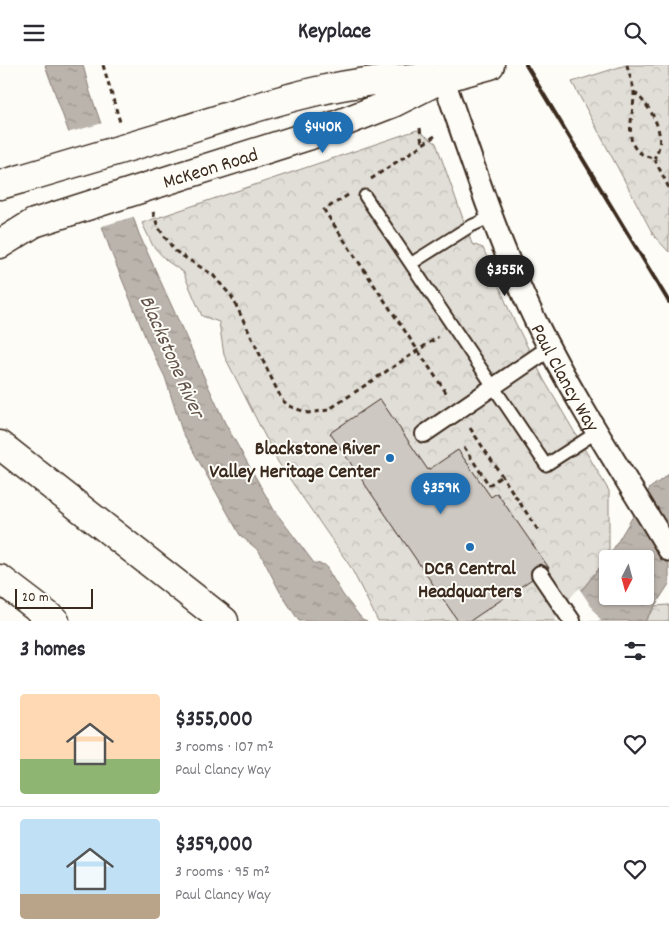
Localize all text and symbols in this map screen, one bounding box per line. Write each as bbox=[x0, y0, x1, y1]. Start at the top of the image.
text: Keyplace bbox=[298, 17, 371, 48]
icon: menu bbox=[20, 19, 48, 47]
icon: search bbox=[621, 19, 649, 47]
pin: $440K bbox=[288, 111, 358, 154]
text: $440K bbox=[304, 116, 342, 139]
street label: McKeon Road bbox=[160, 142, 262, 198]
pin: $355K bbox=[470, 255, 540, 297]
text: $355K bbox=[486, 259, 524, 282]
water label: Blackstone River bbox=[130, 291, 212, 425]
street label: Paul Clancy Way bbox=[522, 320, 605, 439]
place label: Blackstone River Valley Heritage Center bbox=[209, 436, 381, 487]
marker: Blackstone River Valley Heritage Center bbox=[384, 452, 396, 464]
pin: $359K bbox=[406, 473, 476, 515]
text: $359K bbox=[422, 477, 460, 500]
marker: DCR Central Headquarters bbox=[464, 541, 476, 553]
north arrow bbox=[599, 550, 654, 605]
map controls bbox=[599, 550, 654, 605]
place label: DCR Central Headquarters bbox=[418, 556, 522, 607]
scale bar bbox=[15, 586, 92, 609]
text: 20 m bbox=[22, 588, 49, 608]
text: 3 homes bbox=[20, 636, 86, 666]
icon: filters bbox=[621, 637, 649, 665]
text: $355,000 bbox=[175, 706, 253, 736]
icon: home bbox=[60, 714, 120, 774]
icon: heart bbox=[621, 730, 649, 758]
text: 3 rooms · 107 m² bbox=[175, 736, 274, 759]
text: Paul Clancy Way bbox=[175, 759, 271, 782]
text: $359,000 bbox=[175, 831, 253, 861]
icon: home bbox=[60, 839, 120, 899]
icon: heart bbox=[621, 855, 649, 883]
text: 3 rooms · 95 m² bbox=[175, 861, 270, 884]
text: Paul Clancy Way bbox=[175, 884, 271, 907]

